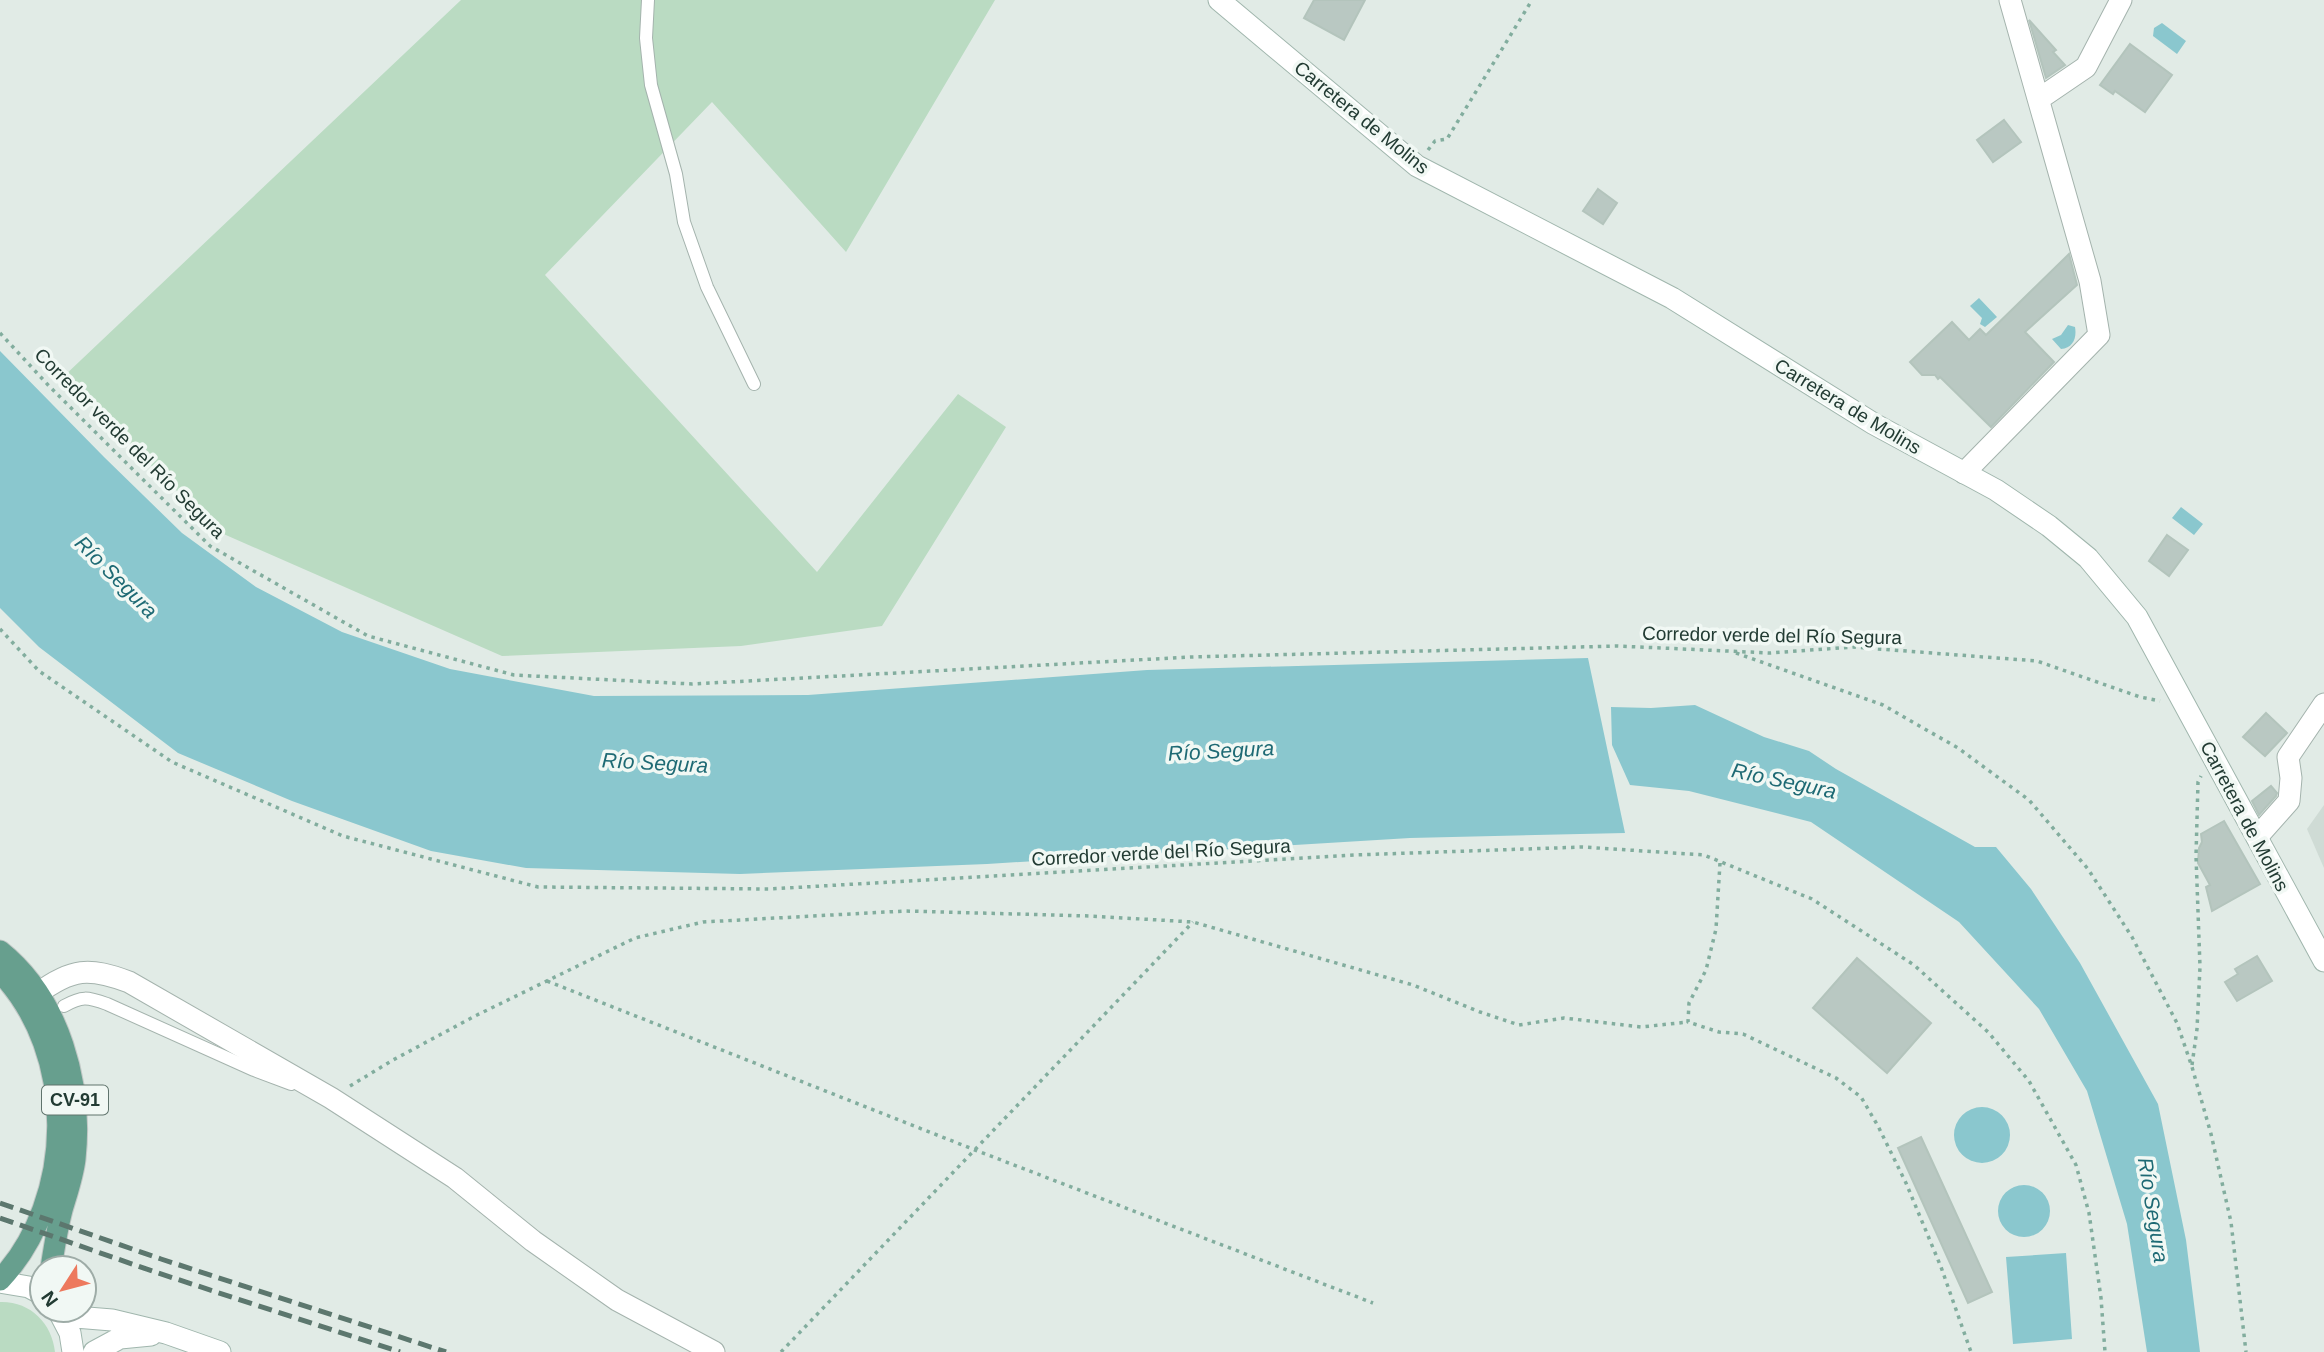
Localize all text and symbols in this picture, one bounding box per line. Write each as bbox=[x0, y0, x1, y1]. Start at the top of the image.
street label: Carretera de Molins bbox=[1290, 57, 1433, 178]
street label: Corredor verde del Río Segura bbox=[30, 344, 229, 543]
street label: Carretera de Molins bbox=[1771, 354, 1925, 458]
water label: Río Segura bbox=[71, 531, 162, 622]
street label: Corredor verde del Río Segura bbox=[1642, 623, 1902, 648]
water label: Río Segura bbox=[1167, 736, 1275, 765]
street label: Carretera de Molins bbox=[2196, 738, 2293, 895]
water label: Río Segura bbox=[601, 748, 709, 777]
water label: Río Segura bbox=[1730, 758, 1838, 803]
street label: Corredor verde del Río Segura bbox=[1031, 835, 1292, 870]
road number: CV-91 bbox=[42, 1086, 108, 1114]
water label: Río Segura bbox=[2134, 1156, 2173, 1264]
north arrow bbox=[28, 1254, 98, 1324]
text: N bbox=[37, 1287, 62, 1310]

